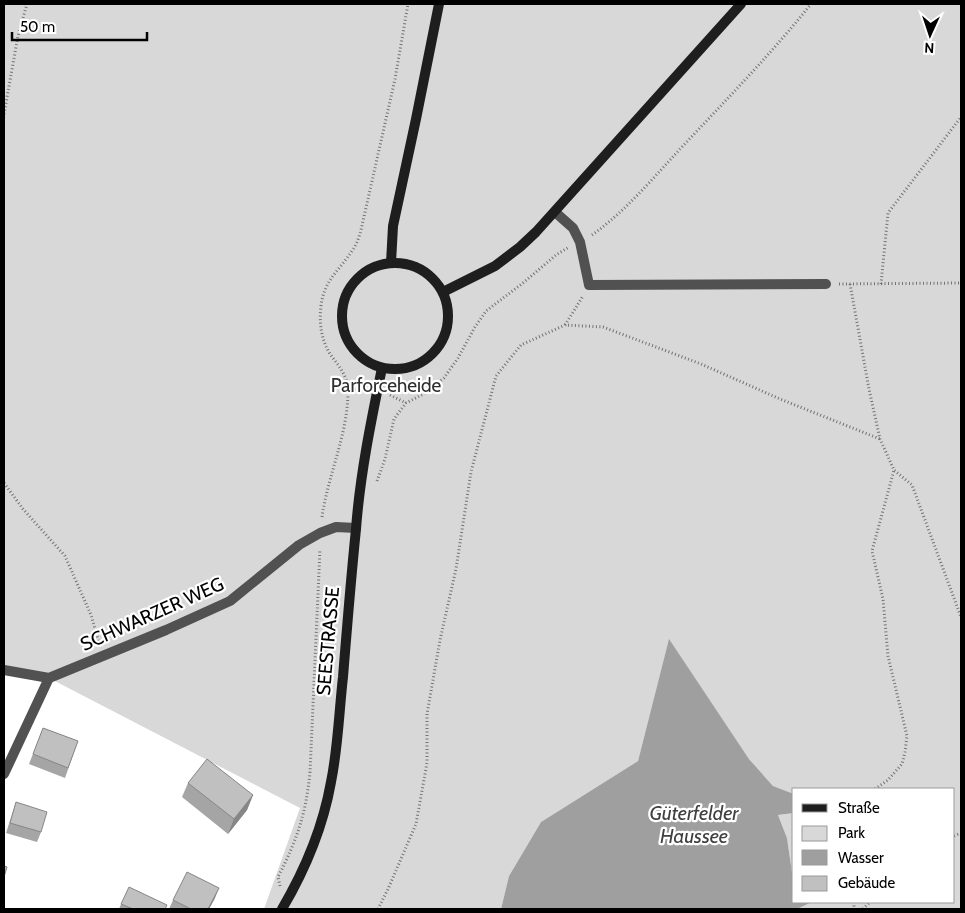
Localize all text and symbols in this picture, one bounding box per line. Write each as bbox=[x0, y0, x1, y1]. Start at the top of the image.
scale bar bbox=[12, 10, 148, 42]
north arrow bbox=[905, 10, 955, 60]
text: 50 m bbox=[20, 18, 55, 36]
text: N bbox=[924, 39, 935, 57]
park label: Parforceheide bbox=[331, 374, 442, 397]
street label: SCHWARZER WEG bbox=[77, 572, 227, 656]
street label: SEESTRASSE bbox=[312, 586, 344, 696]
legend bbox=[792, 788, 955, 903]
text: Straße bbox=[838, 799, 880, 817]
water label: Güterfelder Haussee bbox=[650, 801, 739, 848]
text: Park bbox=[838, 824, 865, 842]
text: Wasser bbox=[838, 849, 884, 867]
text: Gebäude bbox=[838, 874, 895, 892]

